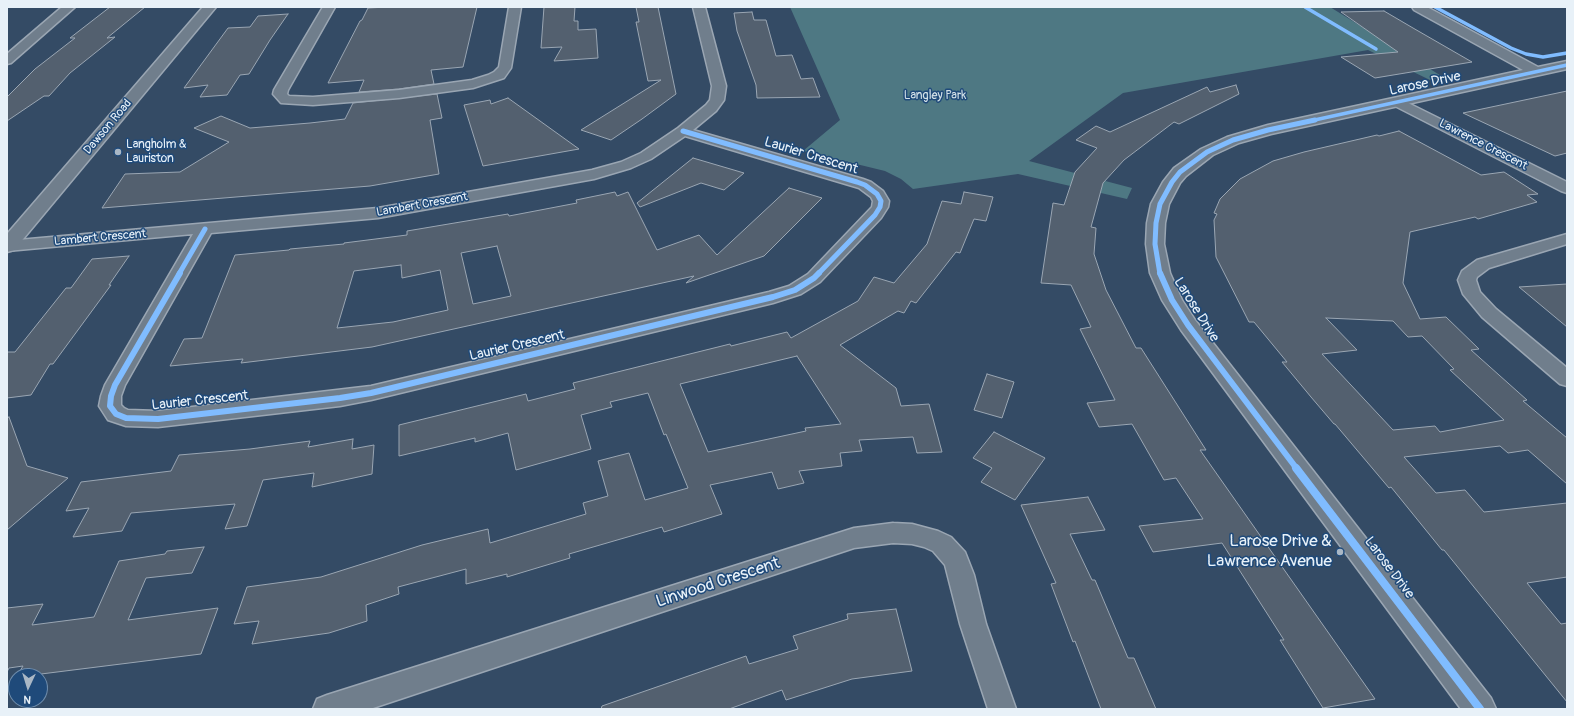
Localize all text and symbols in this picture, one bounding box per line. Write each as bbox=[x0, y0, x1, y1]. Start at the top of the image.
street label: Larose Drive bbox=[1388, 68, 1462, 100]
park label: Langley Park bbox=[904, 89, 966, 103]
street label: Dawson Road bbox=[81, 97, 135, 157]
street label: Lawrence Crescent bbox=[1436, 116, 1530, 174]
street label: Laurier Crescent bbox=[762, 134, 860, 178]
place label: Langholm & Lauriston bbox=[126, 138, 187, 166]
marker: Langholm & Lauriston bbox=[113, 147, 123, 157]
street label: Lambert Crescent bbox=[375, 190, 469, 220]
street label: Lambert Crescent bbox=[53, 227, 147, 249]
street label: Larose Drive bbox=[1170, 275, 1222, 345]
street label: Laurier Crescent bbox=[468, 327, 566, 365]
street label: Laurier Crescent bbox=[151, 388, 249, 414]
place label: Larose Drive & Lawrence Avenue bbox=[1207, 532, 1332, 572]
street label: Larose Drive bbox=[1360, 534, 1418, 602]
marker: Larose Drive & Lawrence Avenue bbox=[1335, 547, 1345, 557]
street label: Linwood Crescent bbox=[653, 553, 783, 613]
north arrow bbox=[8, 668, 48, 708]
text: N bbox=[23, 693, 31, 706]

